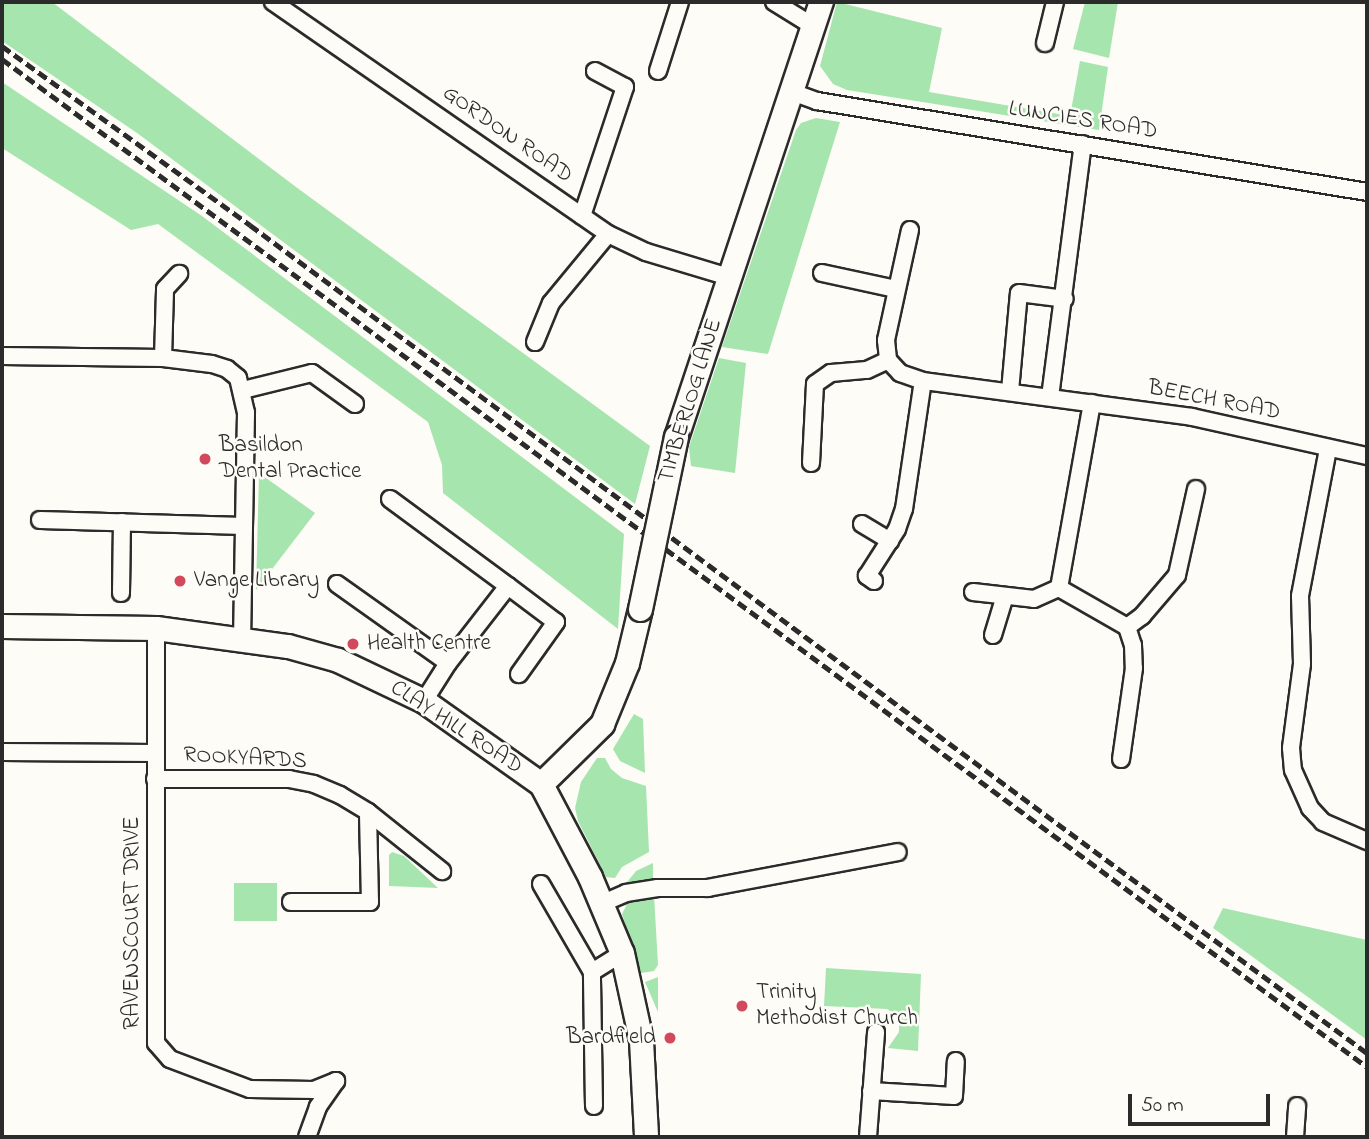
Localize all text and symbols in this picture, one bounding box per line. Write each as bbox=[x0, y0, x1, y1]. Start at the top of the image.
street label: GORDON ROAD bbox=[437, 80, 577, 190]
street label: LUNCIES ROAD bbox=[1007, 96, 1159, 146]
street label: TIMBERLOG LANE bbox=[653, 315, 729, 487]
street label: BEECH ROAD bbox=[1145, 375, 1283, 427]
place label: Basildon Dental Practice bbox=[219, 432, 361, 486]
marker: Basildon Dental Practice bbox=[197, 451, 213, 467]
place label: Vange Library bbox=[194, 567, 319, 595]
marker: Vange Library bbox=[172, 573, 188, 589]
place label: Health Centre bbox=[367, 630, 491, 658]
marker: Health Centre bbox=[345, 636, 361, 652]
street label: CLAY HILL ROAD bbox=[385, 675, 527, 781]
street label: ROOKYARDS bbox=[183, 742, 307, 776]
street label: RAVENSCOURT DRIVE bbox=[119, 816, 147, 1030]
place label: Trinity Methodist Church bbox=[756, 979, 918, 1033]
marker: Trinity Methodist Church bbox=[734, 998, 750, 1014]
place label: Bardfield bbox=[566, 1024, 656, 1052]
marker: Bardfield bbox=[662, 1030, 678, 1046]
scale bar bbox=[1131, 1080, 1273, 1124]
text: 50 m bbox=[1141, 1091, 1184, 1121]

